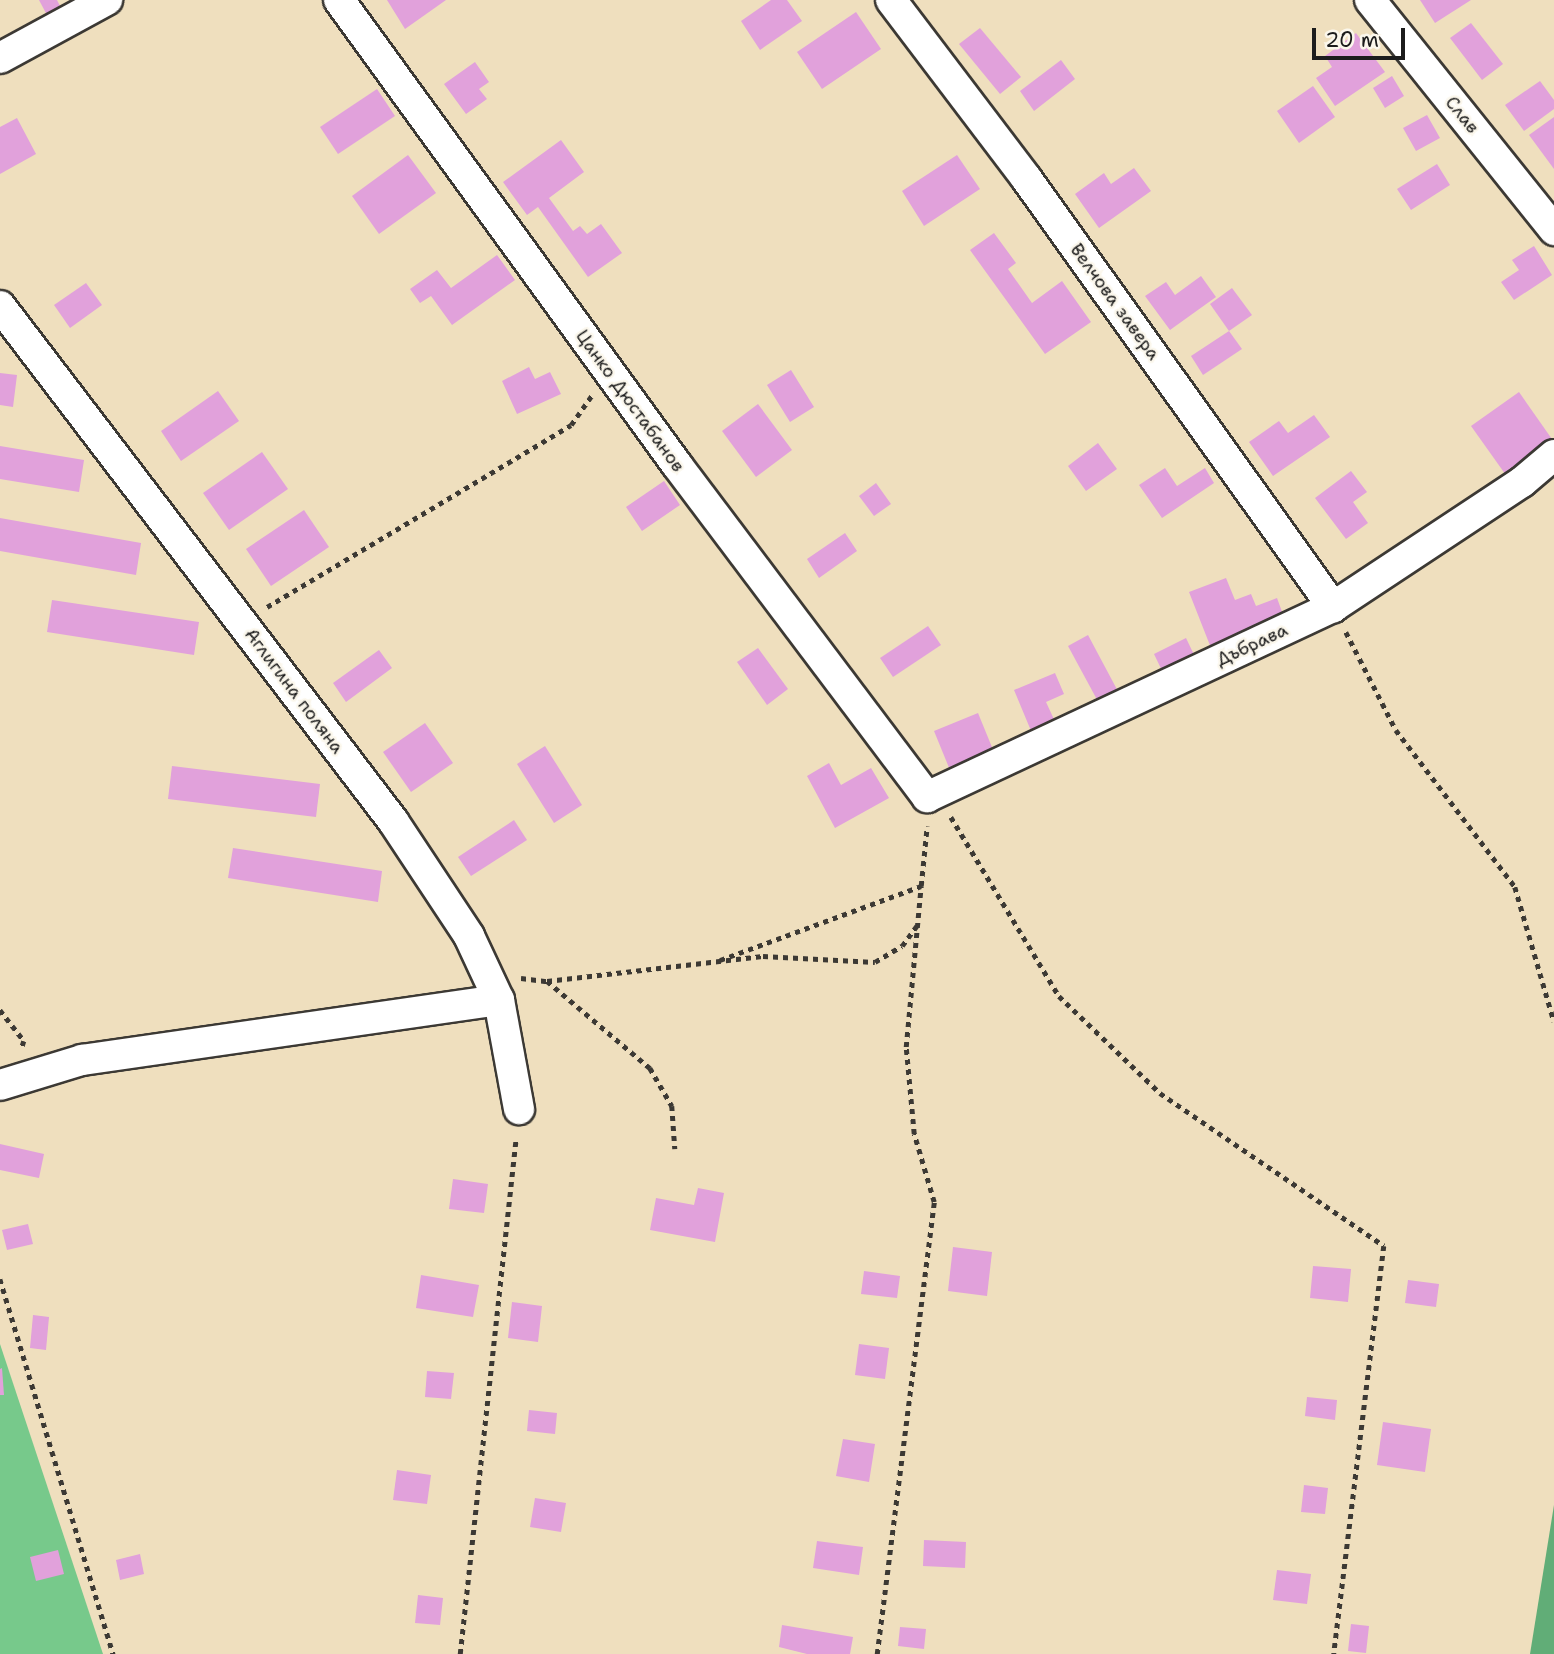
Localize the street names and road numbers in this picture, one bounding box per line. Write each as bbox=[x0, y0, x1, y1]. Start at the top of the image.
street label: Слав bbox=[1441, 92, 1483, 138]
street label: Велчова завера bbox=[1066, 240, 1164, 364]
street label: Цанко Дюстабанов bbox=[571, 326, 689, 476]
street label: Дъбрава bbox=[1213, 619, 1291, 671]
street label: Аглигина поляна bbox=[240, 624, 348, 758]

